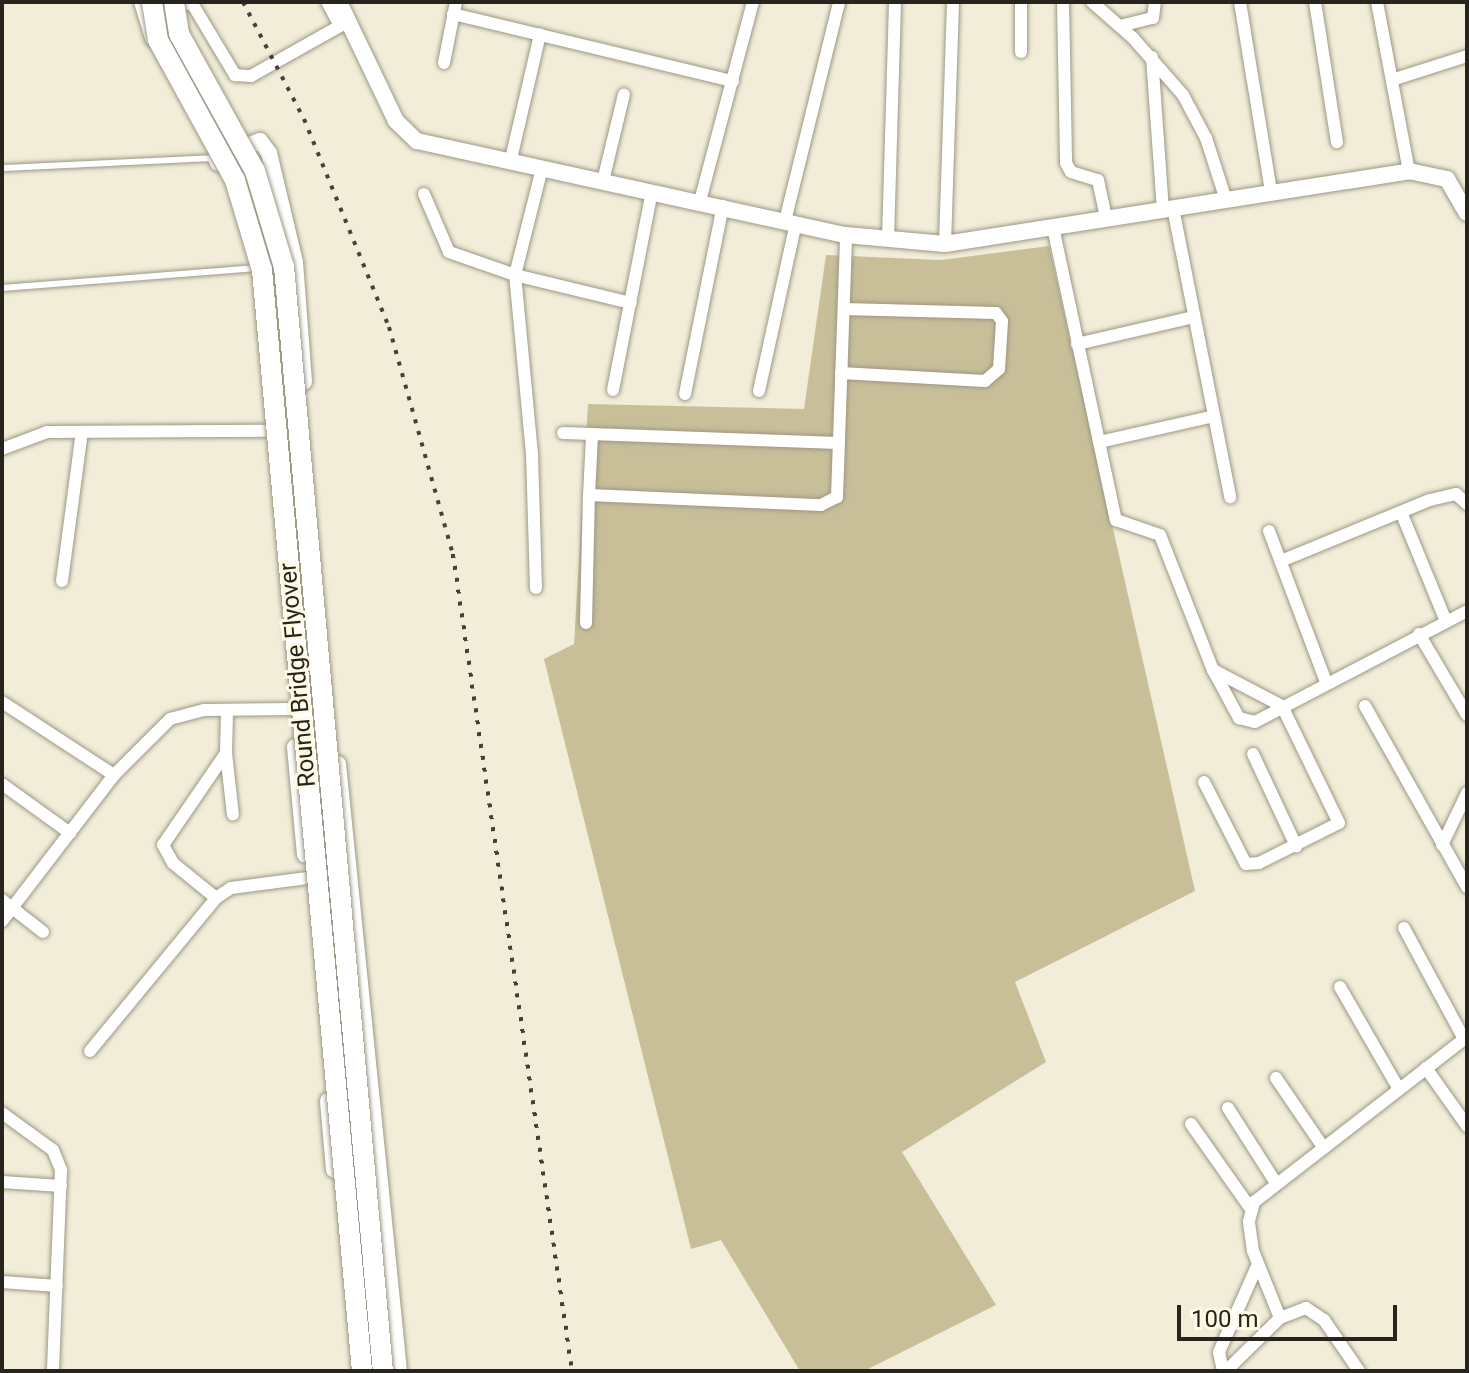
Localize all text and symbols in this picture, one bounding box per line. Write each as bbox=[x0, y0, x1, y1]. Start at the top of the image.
street label: Round Bridge Flyover bbox=[274, 562, 322, 788]
scale bar bbox=[1181, 1289, 1401, 1339]
text: 100 m bbox=[1191, 1305, 1258, 1333]

